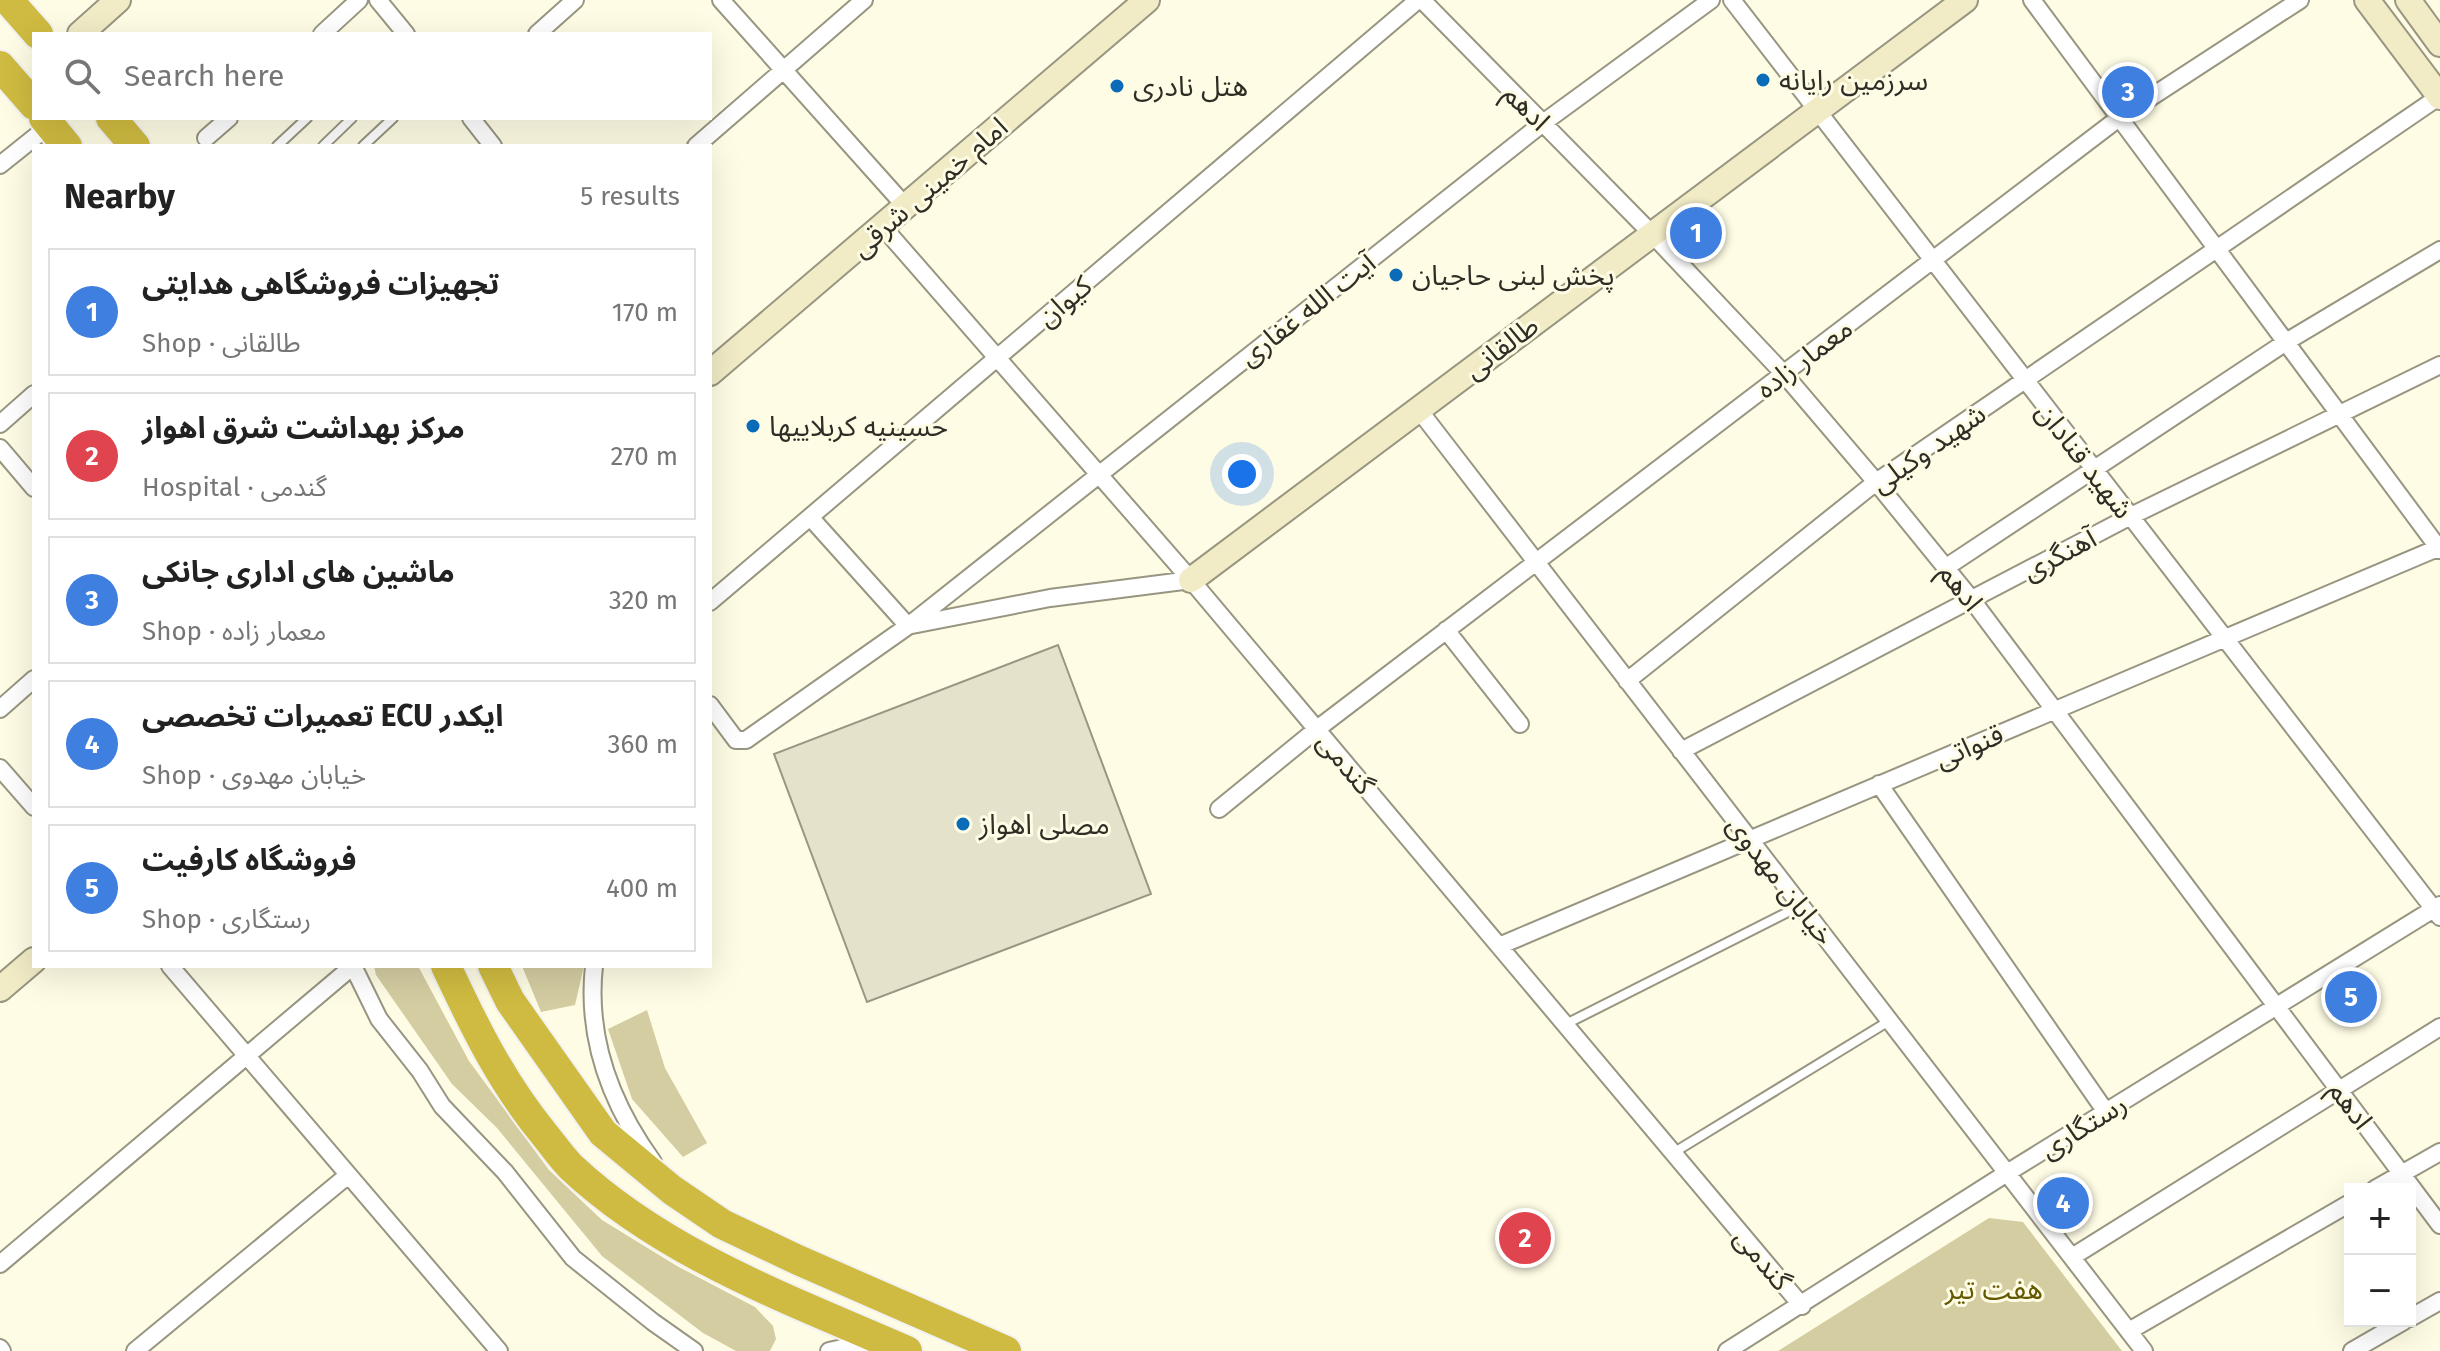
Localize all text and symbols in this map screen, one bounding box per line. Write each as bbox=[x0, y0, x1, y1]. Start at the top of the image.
search box bbox=[32, 32, 712, 120]
icon: search bbox=[60, 54, 104, 98]
text: Search here bbox=[124, 58, 284, 94]
pin: 3 bbox=[2102, 62, 2154, 122]
place label: سرزمین رایانه bbox=[1779, 64, 1928, 97]
place label: هتل نادری bbox=[1133, 70, 1248, 103]
marker: سرزمین رایانه bbox=[1754, 71, 1772, 89]
marker: هتل نادری bbox=[1108, 77, 1126, 95]
street label: ادهم bbox=[1493, 77, 1557, 141]
street label: امام خمینی شرقی bbox=[844, 110, 1017, 267]
text: Nearby bbox=[64, 176, 175, 217]
text: 5 results bbox=[580, 181, 680, 212]
pin: 1 bbox=[1670, 203, 1722, 263]
street label: آیت الله غفاری bbox=[1233, 245, 1384, 373]
place label: پخش لبنی حاجیان bbox=[1412, 259, 1615, 293]
text: تجهیزات فروشگاهی هدایتی bbox=[142, 266, 499, 302]
marker: پخش لبنی حاجیان bbox=[1387, 266, 1405, 284]
street label: کیوان bbox=[1030, 269, 1099, 334]
text: 1 bbox=[86, 297, 98, 328]
text: 170 m bbox=[612, 297, 678, 328]
street label: طالقانی bbox=[1458, 309, 1545, 386]
street label: معمار زاده bbox=[1750, 311, 1859, 405]
text: Shop · طالقانی bbox=[142, 328, 301, 359]
street label: شهید قنادان bbox=[2029, 396, 2140, 525]
street label: شهید وکیلی bbox=[1865, 397, 1992, 500]
text: مرکز بهداشت شرق اهواز bbox=[142, 410, 465, 446]
place label: حسینیه کربلاییها bbox=[769, 410, 948, 443]
marker: حسینیه کربلاییها bbox=[744, 417, 762, 435]
text: 2 bbox=[85, 441, 99, 472]
text: 270 m bbox=[610, 441, 678, 472]
your location bbox=[1222, 454, 1262, 494]
text: Hospital · گندمی bbox=[142, 472, 327, 503]
street label: آهنگری bbox=[2017, 521, 2103, 588]
text: ماشین های اداری جانکی bbox=[142, 554, 455, 590]
street label: ادهم bbox=[1928, 557, 1990, 621]
text: 3 bbox=[85, 585, 99, 616]
text: 320 m bbox=[609, 585, 678, 616]
text: Shop · معمار زاده bbox=[142, 616, 326, 647]
text: تعمیرات تخصصی ECU ایکدر bbox=[142, 698, 503, 734]
street label: قنواتی bbox=[1930, 717, 2008, 776]
street label: گندمی bbox=[1310, 725, 1381, 802]
text: 4 bbox=[85, 729, 99, 760]
text: 360 m bbox=[607, 729, 678, 760]
text: Shop · خیابان مهدوی bbox=[142, 760, 366, 791]
place label: مصلی اهواز bbox=[978, 808, 1110, 841]
street label: خیابان مهدوی bbox=[1720, 809, 1841, 952]
marker: مصلی اهواز bbox=[954, 815, 972, 833]
text: فروشگاه کارفیت bbox=[142, 842, 356, 878]
text: 5 bbox=[85, 873, 99, 904]
text: 400 m bbox=[606, 873, 678, 904]
text: Shop · رستگاری bbox=[142, 904, 311, 935]
pin: 5 bbox=[2325, 967, 2377, 1027]
street label: ادهم bbox=[2318, 1075, 2379, 1139]
street label: رستگاری bbox=[2034, 1087, 2133, 1166]
pin: 4 bbox=[2037, 1173, 2089, 1233]
map controls bbox=[2344, 1183, 2416, 1327]
button: + bbox=[2344, 1183, 2416, 1255]
pin: 2 bbox=[1499, 1208, 1551, 1268]
street label: گندمی bbox=[1727, 1221, 1798, 1298]
button: − bbox=[2344, 1255, 2416, 1327]
park label: هفت تیر bbox=[1944, 1273, 2043, 1306]

